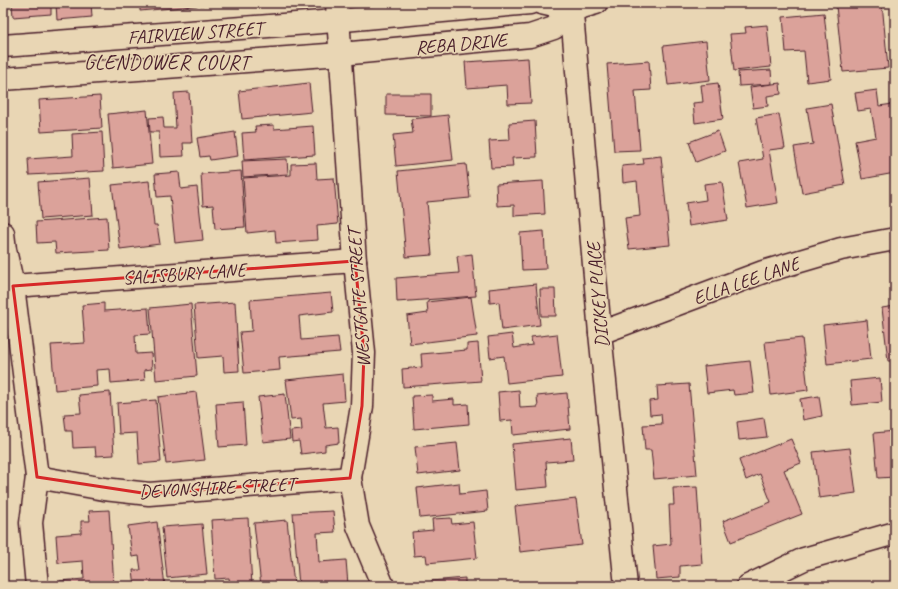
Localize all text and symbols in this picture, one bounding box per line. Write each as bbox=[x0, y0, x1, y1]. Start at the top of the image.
street label: FAIRVIEW STREET bbox=[127, 16, 269, 50]
street label: REBA DRIVE bbox=[414, 28, 511, 60]
district label: GLENDOWER COURT bbox=[84, 50, 253, 75]
street label: WESTGATE STREET bbox=[342, 223, 376, 368]
street label: DICKEY PLACE bbox=[581, 238, 615, 349]
street label: ELLA LEE LANE bbox=[690, 251, 805, 310]
street label: SALISBURY LANE bbox=[122, 258, 249, 290]
street label: DEVONSHIRE STREET bbox=[138, 472, 300, 504]

